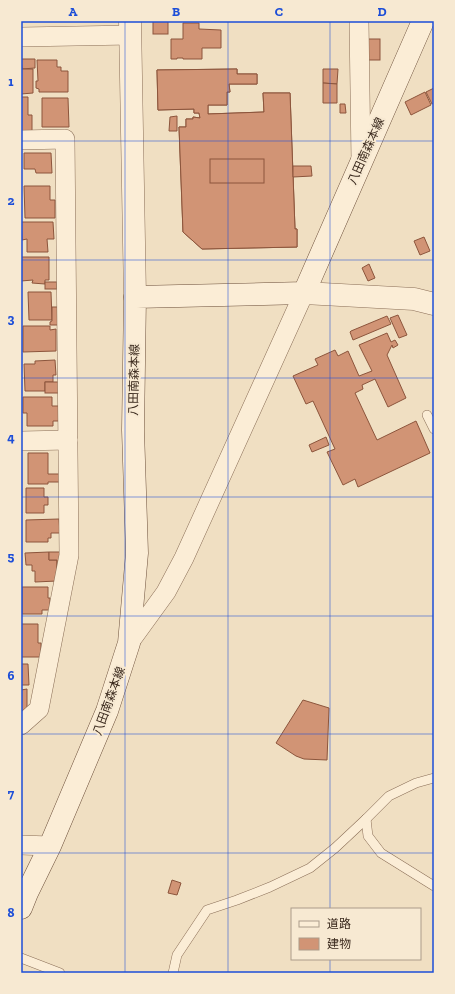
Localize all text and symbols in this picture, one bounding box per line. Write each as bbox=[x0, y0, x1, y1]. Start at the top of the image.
text: A bbox=[69, 4, 78, 19]
text: B bbox=[172, 4, 180, 19]
text: C bbox=[275, 4, 283, 19]
text: D bbox=[377, 4, 387, 19]
text: 1 bbox=[8, 74, 14, 89]
street label: 八田南森本線 bbox=[345, 115, 387, 187]
text: 2 bbox=[8, 193, 15, 208]
text: 3 bbox=[8, 311, 15, 326]
street label: 八田南森本線 bbox=[126, 344, 142, 416]
text: 4 bbox=[7, 430, 15, 445]
text: 5 bbox=[8, 549, 15, 564]
street label: 八田南森本線 bbox=[90, 665, 128, 737]
text: 6 bbox=[8, 668, 15, 683]
text: 7 bbox=[8, 786, 15, 801]
text: 8 bbox=[7, 905, 15, 920]
legend bbox=[291, 908, 421, 960]
text: 道路 bbox=[327, 917, 351, 931]
text: 建物 bbox=[327, 937, 351, 951]

